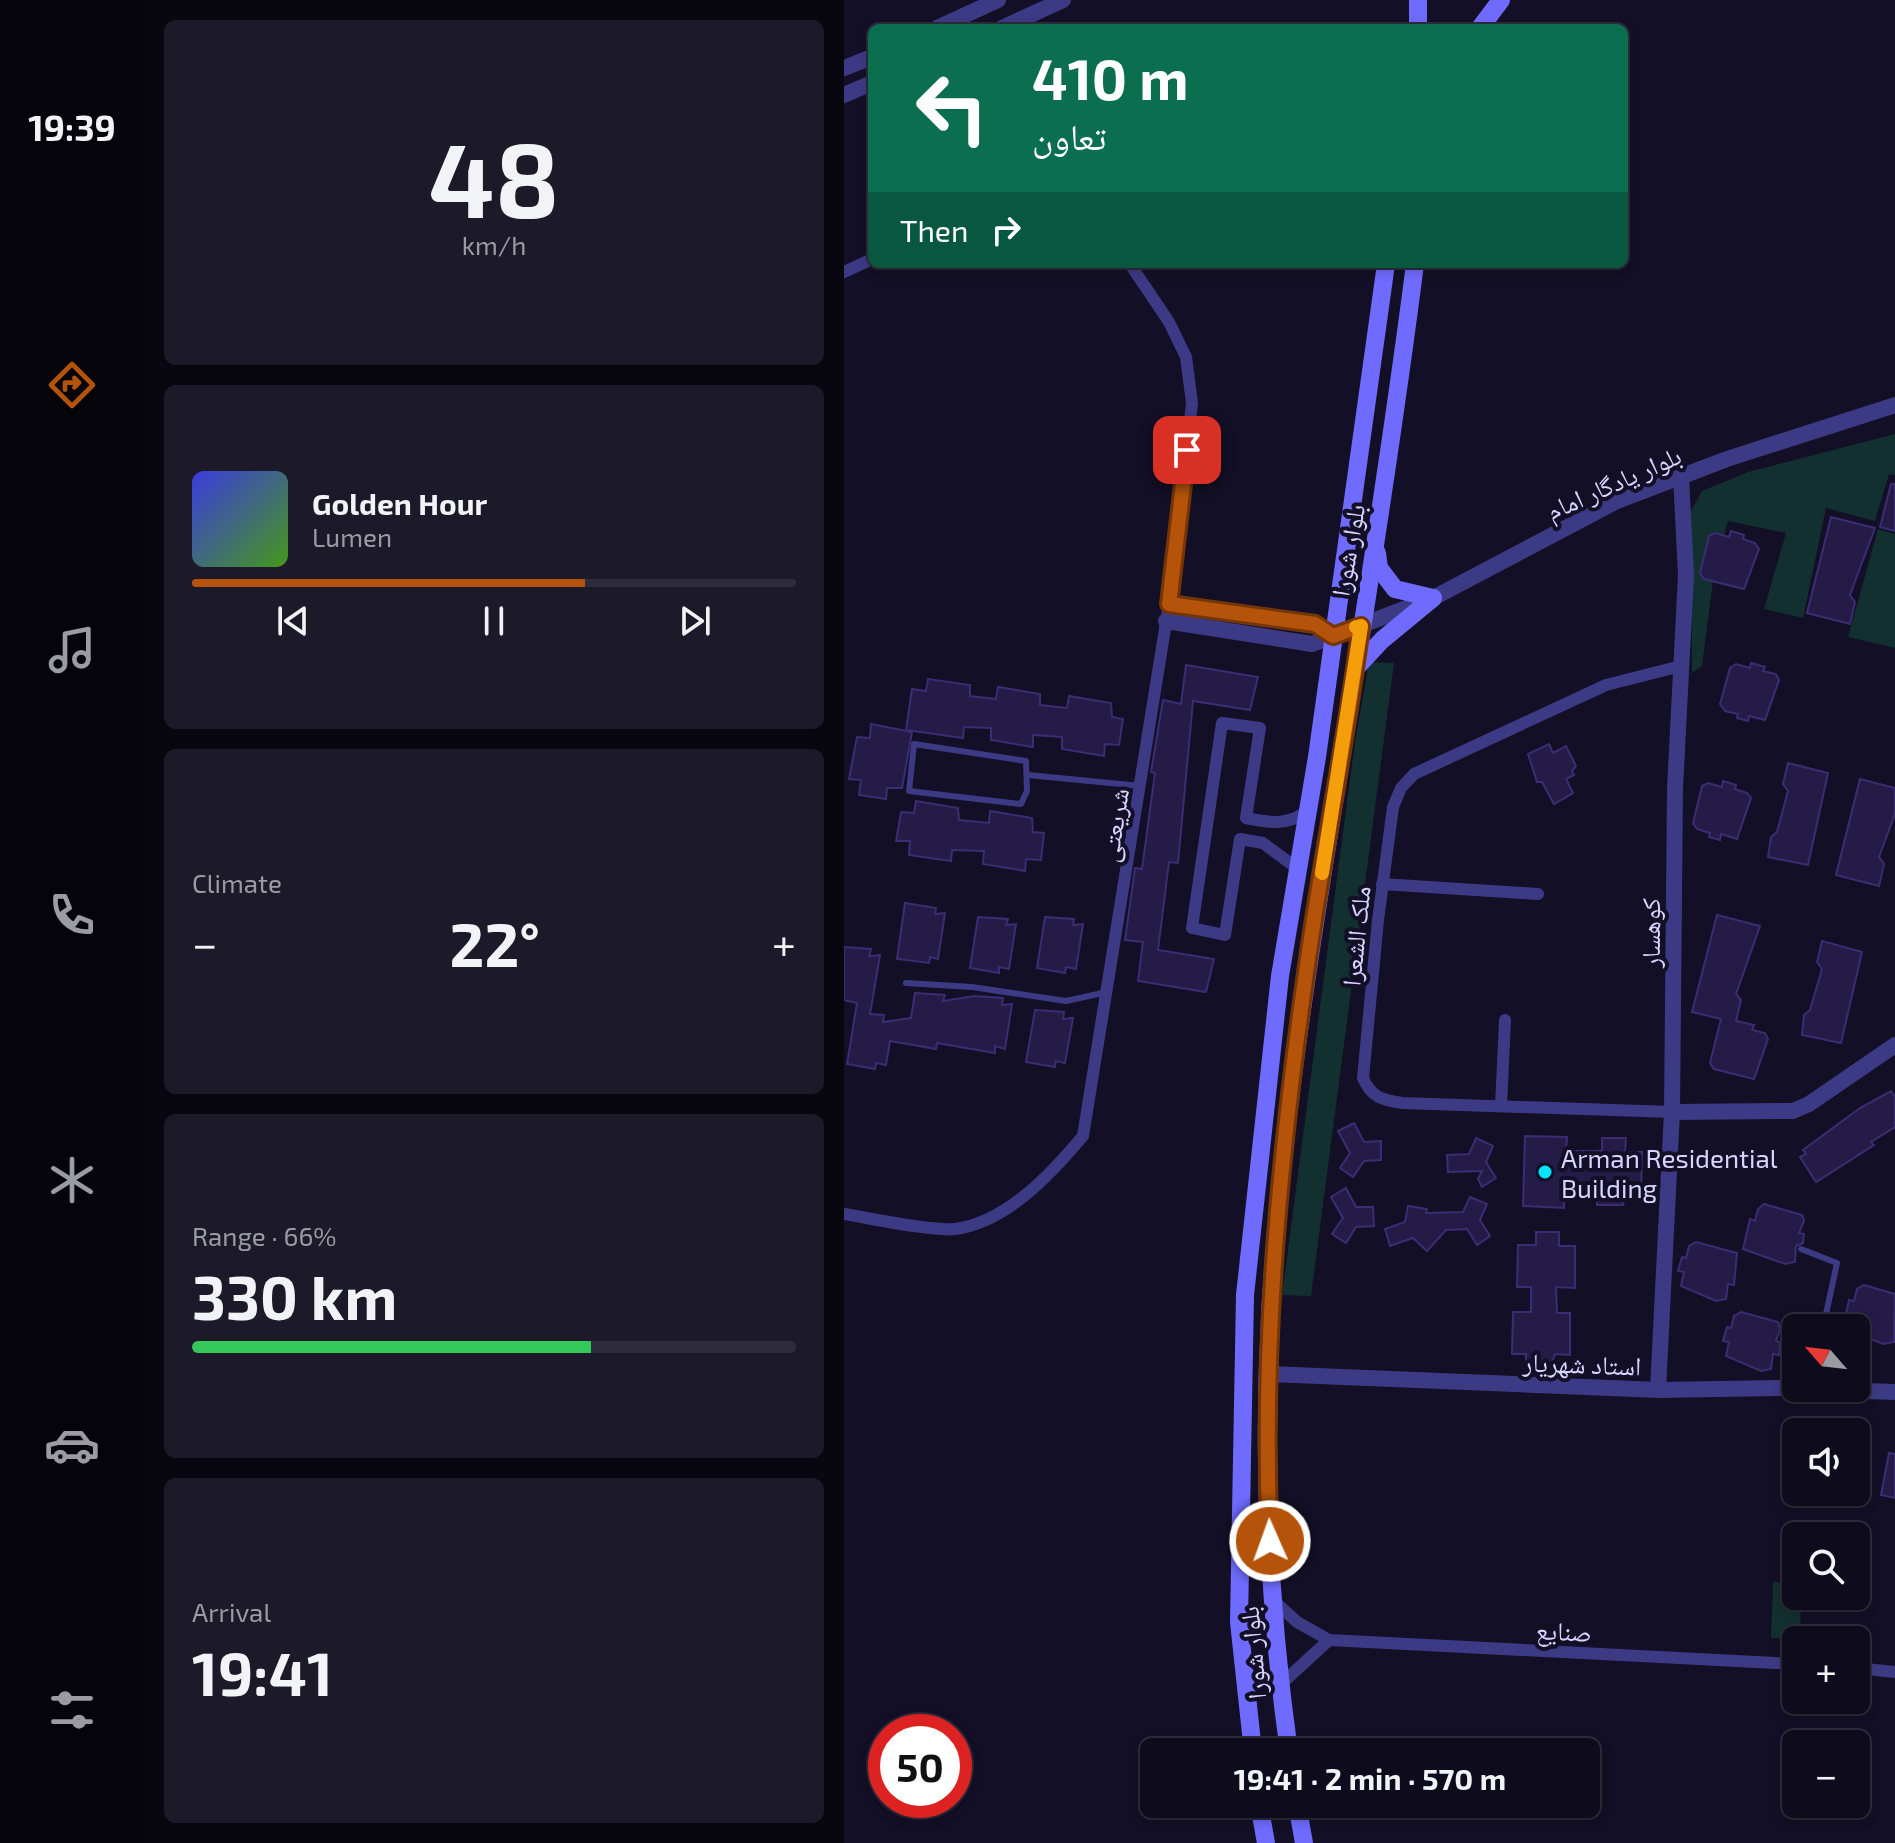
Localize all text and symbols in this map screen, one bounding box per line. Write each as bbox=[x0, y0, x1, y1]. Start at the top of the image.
text: 410 m bbox=[1032, 44, 1189, 111]
icon: left bbox=[900, 56, 1004, 160]
text: 19:39 bbox=[28, 105, 116, 148]
text: 48 bbox=[428, 114, 560, 239]
text: تعاون bbox=[1032, 114, 1106, 157]
icon: right bbox=[984, 208, 1028, 252]
text: Then bbox=[900, 212, 968, 248]
text: km/h bbox=[462, 229, 526, 260]
icon: directions bbox=[44, 357, 100, 413]
pin bbox=[1153, 416, 1221, 484]
icon: arrive bbox=[1165, 428, 1209, 472]
street label: بلوار یادگار امام bbox=[1541, 438, 1687, 529]
text: Golden Hour bbox=[312, 485, 487, 521]
street label: بلوار شورا bbox=[1324, 501, 1371, 599]
text: Lumen bbox=[312, 521, 392, 552]
icon: previous bbox=[271, 599, 315, 643]
icon: pause bbox=[472, 599, 516, 643]
icon: next bbox=[673, 599, 717, 643]
icon: music bbox=[44, 622, 100, 678]
street label: شریعتی bbox=[1092, 786, 1136, 865]
text: Climate bbox=[192, 867, 282, 898]
street label: ملک الشعرا bbox=[1334, 884, 1377, 988]
icon: phone bbox=[44, 887, 100, 943]
street label: کوهسار bbox=[1634, 898, 1666, 969]
text: 22° bbox=[450, 907, 540, 979]
text: − bbox=[192, 916, 218, 969]
text: + bbox=[772, 916, 796, 969]
place label: Arman Residential Building bbox=[1561, 1142, 1778, 1203]
icon: climate bbox=[44, 1152, 100, 1208]
marker: Arman Residential Building bbox=[1536, 1163, 1554, 1181]
text: Range · 66% bbox=[192, 1220, 337, 1251]
text: 330 km bbox=[192, 1260, 397, 1332]
north arrow bbox=[1782, 1314, 1870, 1402]
map controls bbox=[1782, 1314, 1870, 1818]
street label: استاد شهریار bbox=[1521, 1345, 1642, 1382]
icon: car bbox=[44, 1417, 100, 1473]
button: sound bbox=[1782, 1418, 1870, 1506]
position arrow bbox=[1228, 1499, 1312, 1583]
button: search bbox=[1782, 1522, 1870, 1610]
text: Arrival bbox=[192, 1596, 271, 1627]
street label: بلوار شورا bbox=[1232, 1605, 1272, 1701]
street label: صنایع bbox=[1535, 1613, 1593, 1650]
button: + bbox=[1782, 1626, 1870, 1714]
text: 19:41 bbox=[192, 1636, 333, 1708]
icon: filters bbox=[44, 1682, 100, 1738]
speed limit sign: 50 bbox=[868, 1714, 972, 1818]
button: − bbox=[1782, 1730, 1870, 1818]
text: 19:41 · 2 min · 570 m bbox=[1234, 1760, 1506, 1796]

